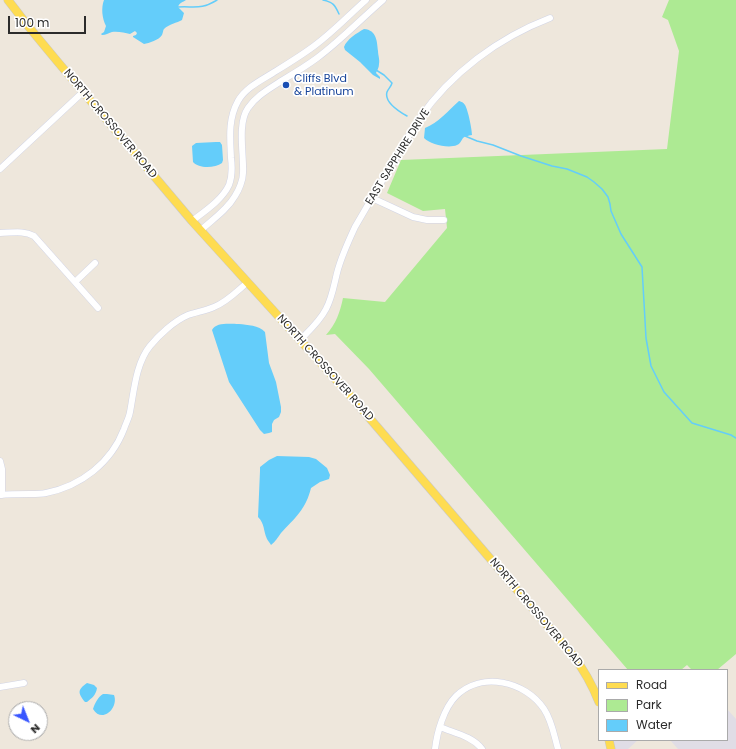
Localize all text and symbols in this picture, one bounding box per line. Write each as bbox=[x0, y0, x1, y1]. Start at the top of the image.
scale bar bbox=[10, 8, 88, 34]
text: 100 m bbox=[15, 14, 49, 31]
street label: NORTH CROSSOVER ROAD bbox=[61, 67, 159, 181]
place label: Cliffs Blvd & Platinum bbox=[294, 72, 354, 98]
marker: Cliffs Blvd & Platinum bbox=[281, 80, 291, 90]
street label: EAST SAPPHIRE DRIVE bbox=[363, 107, 433, 207]
street label: NORTH CROSSOVER ROAD bbox=[274, 312, 376, 424]
street label: NORTH CROSSOVER ROAD bbox=[487, 556, 585, 670]
legend bbox=[598, 669, 728, 741]
text: Road bbox=[636, 676, 667, 693]
text: Park bbox=[636, 696, 662, 713]
north arrow bbox=[8, 701, 48, 741]
text: Water bbox=[636, 716, 672, 733]
text: N bbox=[27, 720, 44, 738]

